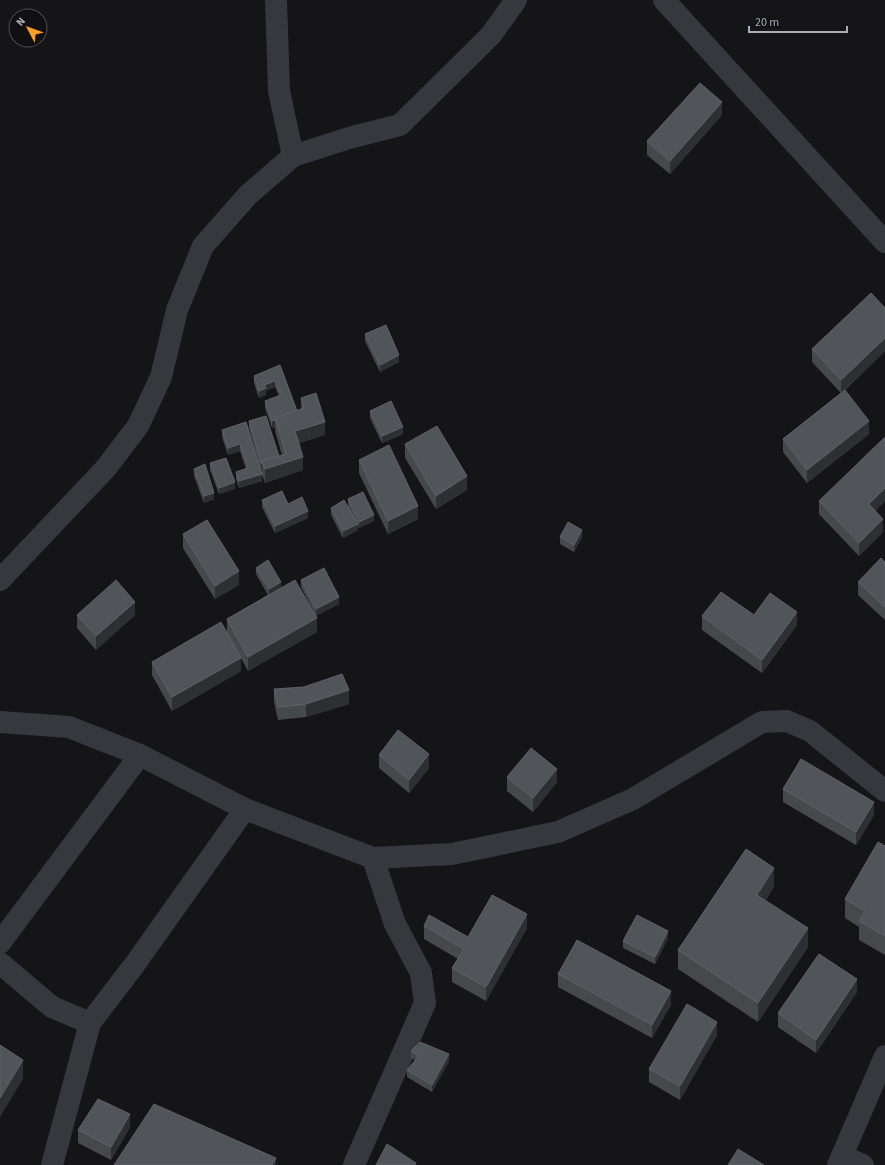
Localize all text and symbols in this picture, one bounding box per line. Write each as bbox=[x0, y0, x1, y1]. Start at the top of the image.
north arrow bbox=[8, 8, 48, 48]
scale bar bbox=[749, 8, 847, 34]
text: N bbox=[13, 14, 29, 29]
text: 20 m bbox=[755, 14, 779, 31]

